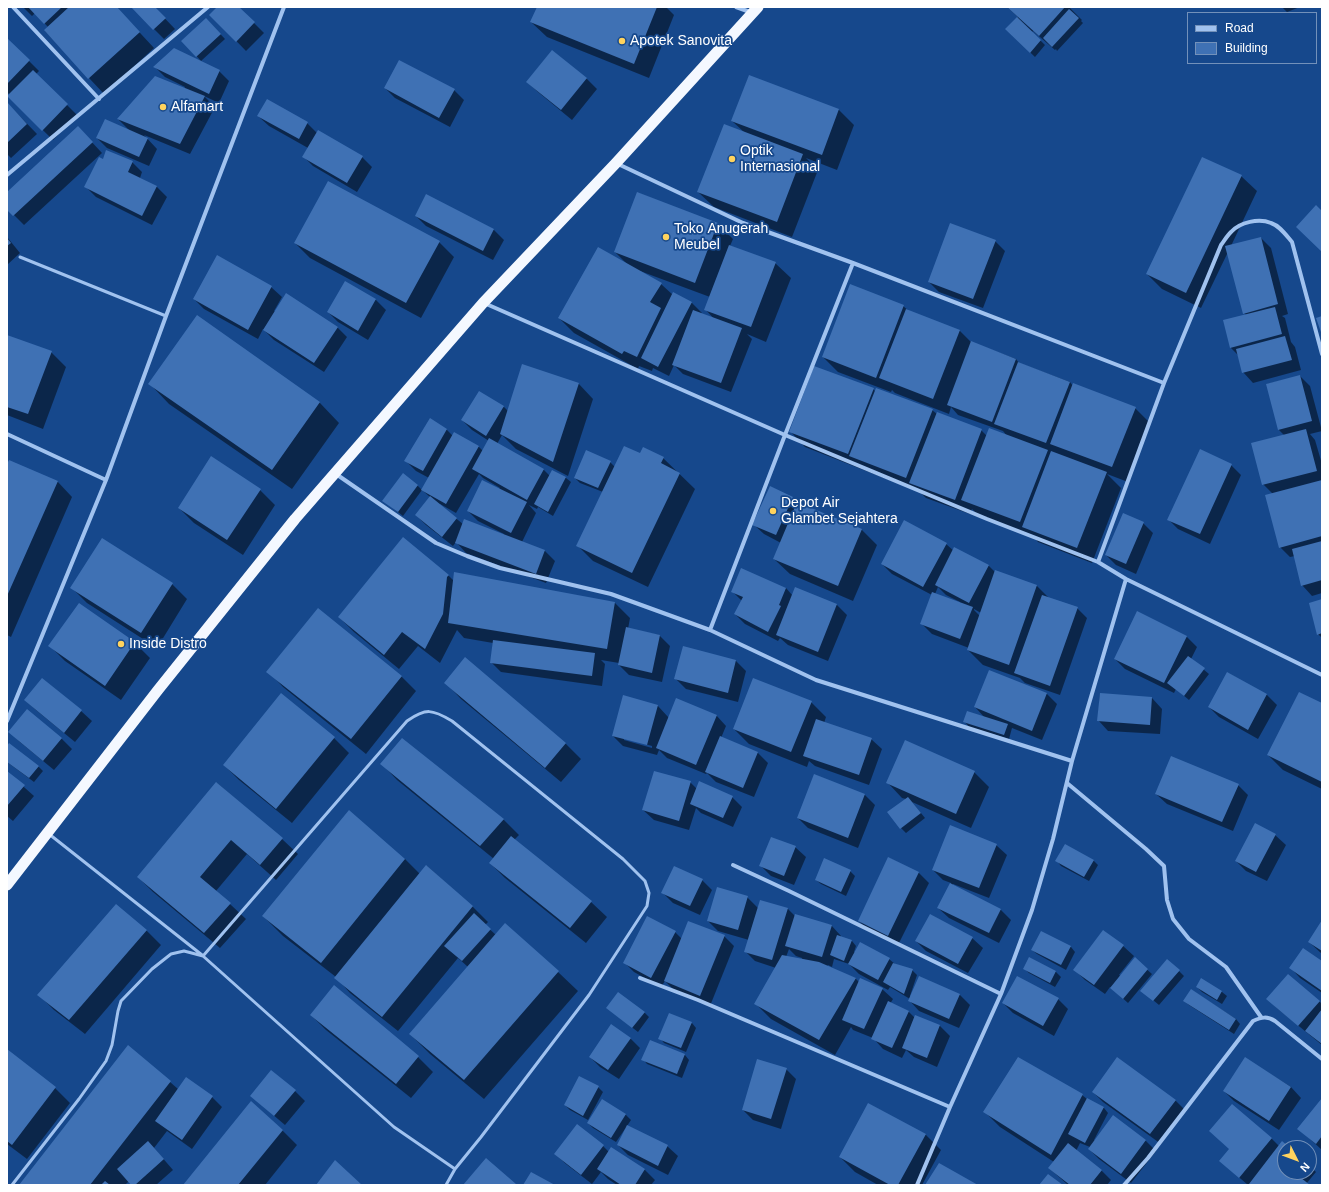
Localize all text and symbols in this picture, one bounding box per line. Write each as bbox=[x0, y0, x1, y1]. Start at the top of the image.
legend bbox=[1187, 12, 1317, 64]
text: Road bbox=[1225, 21, 1254, 35]
place label: Apotek Sanovita bbox=[630, 33, 732, 49]
marker: Apotek Sanovita bbox=[617, 36, 627, 46]
text: Building bbox=[1225, 41, 1268, 55]
place label: Alfamart bbox=[171, 99, 223, 115]
marker: Alfamart bbox=[158, 102, 168, 112]
place label: Optik Internasional bbox=[740, 143, 820, 176]
marker: Optik Internasional bbox=[727, 154, 737, 164]
place label: Toko Anugerah Meubel bbox=[674, 221, 768, 254]
marker: Toko Anugerah Meubel bbox=[661, 232, 671, 242]
place label: Depot Air Glambet Sejahtera bbox=[781, 495, 898, 528]
marker: Depot Air Glambet Sejahtera bbox=[768, 506, 778, 516]
place label: Inside Distro bbox=[129, 636, 207, 652]
marker: Inside Distro bbox=[116, 639, 126, 649]
north arrow bbox=[1277, 1140, 1317, 1180]
text: N bbox=[1298, 1160, 1312, 1174]

